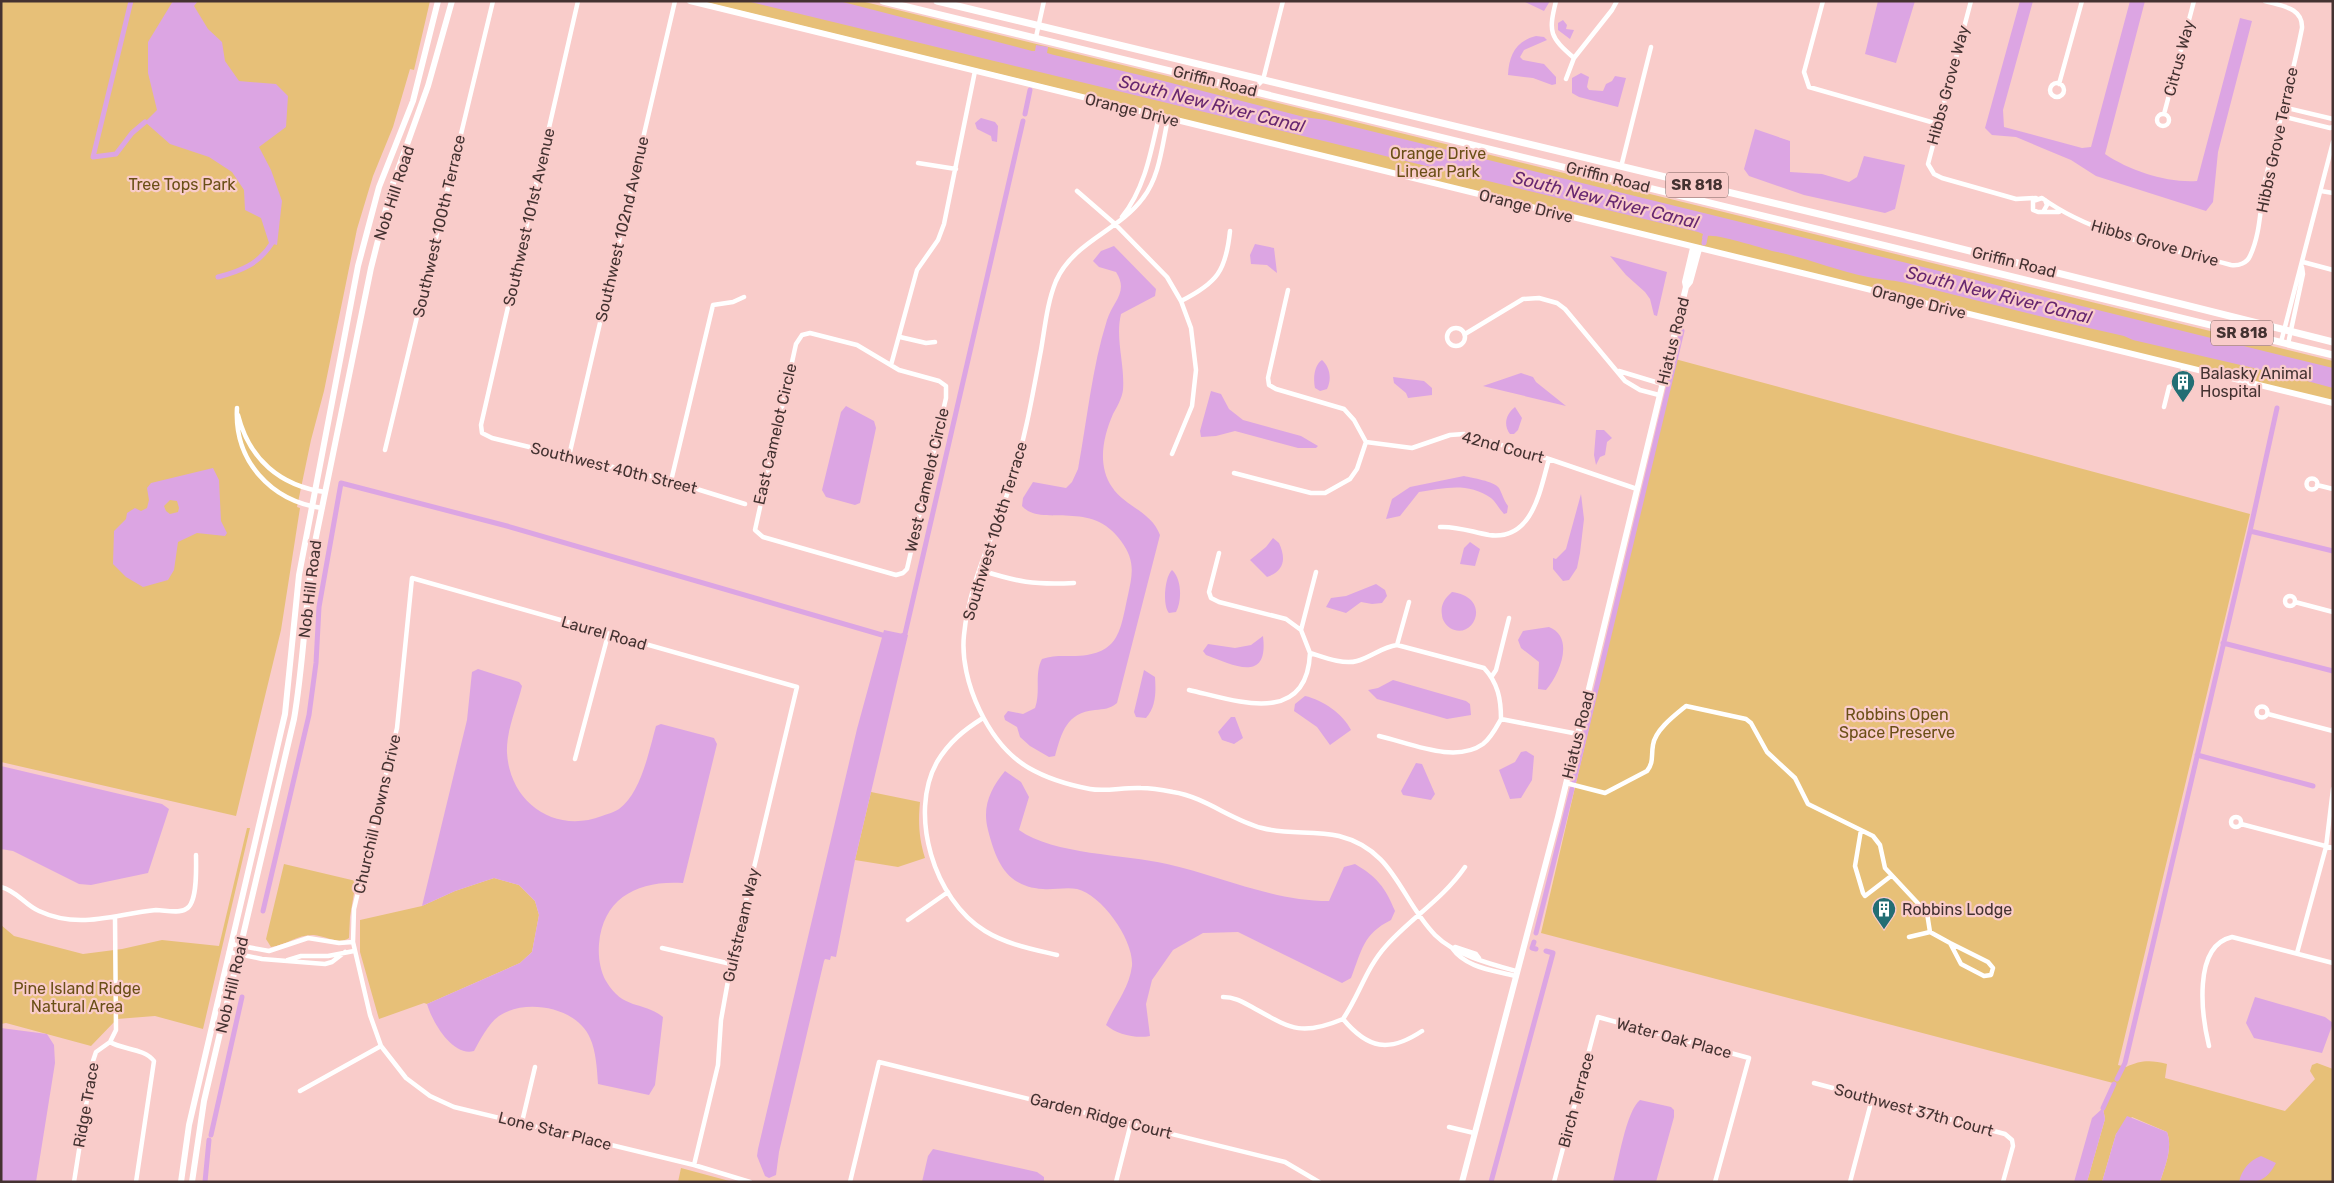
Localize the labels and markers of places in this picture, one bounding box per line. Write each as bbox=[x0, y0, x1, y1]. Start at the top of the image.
place label: Balasky Animal Hospital bbox=[2200, 364, 2312, 401]
building icon: Balasky Animal Hospital bbox=[2170, 369, 2196, 403]
building icon: Robbins Lodge bbox=[1871, 896, 1897, 930]
place label: Robbins Lodge bbox=[1902, 900, 2012, 919]

